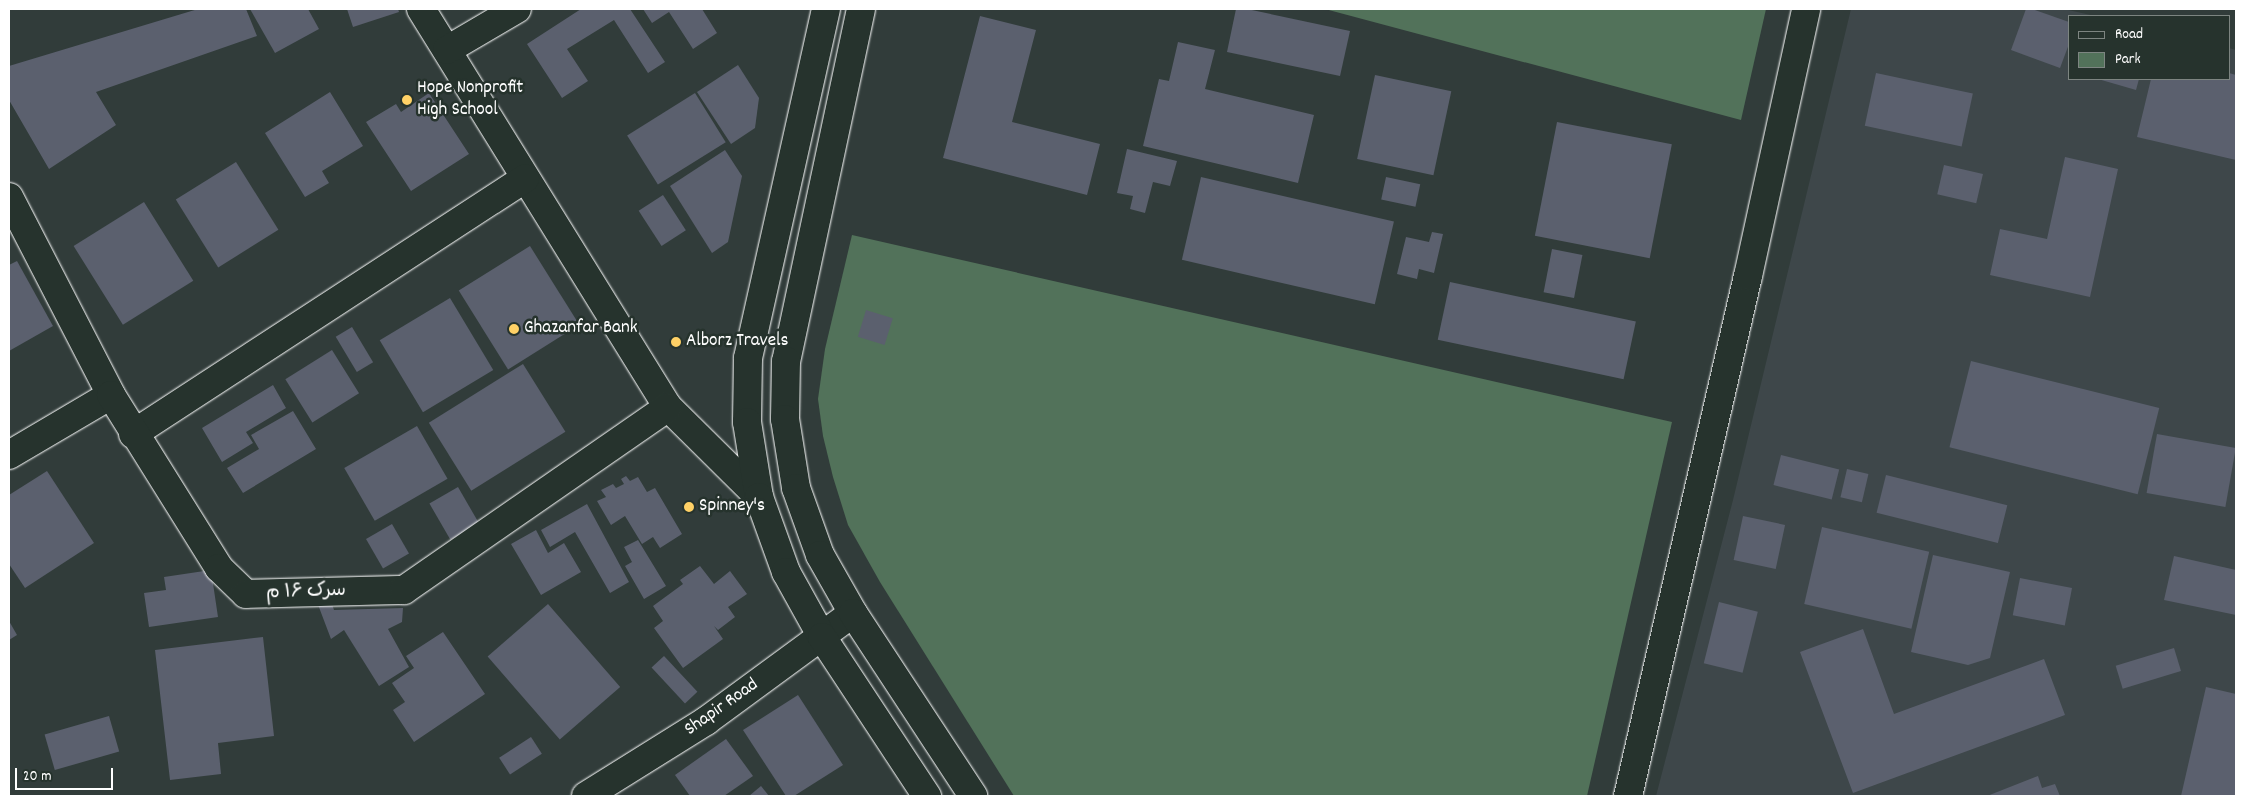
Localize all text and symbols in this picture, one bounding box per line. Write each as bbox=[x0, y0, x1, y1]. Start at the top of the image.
legend bbox=[2068, 15, 2230, 80]
text: Road bbox=[2115, 24, 2143, 46]
text: Park bbox=[2115, 49, 2141, 71]
place label: Hope Nonprofit High School bbox=[417, 78, 523, 122]
marker: Hope Nonprofit High School bbox=[401, 94, 413, 106]
place label: Ghazanfar Bank bbox=[524, 318, 638, 340]
marker: Ghazanfar Bank bbox=[508, 323, 520, 335]
place label: Alborz Travels bbox=[686, 331, 789, 353]
marker: Alborz Travels bbox=[670, 336, 682, 348]
place label: Spinney's bbox=[699, 496, 765, 518]
marker: Spinney's bbox=[683, 501, 695, 513]
street label: سرک ۱۶ م bbox=[266, 580, 346, 606]
street label: Shapir Road bbox=[681, 674, 763, 742]
scale bar bbox=[18, 758, 115, 790]
text: 20 m bbox=[23, 766, 51, 788]

